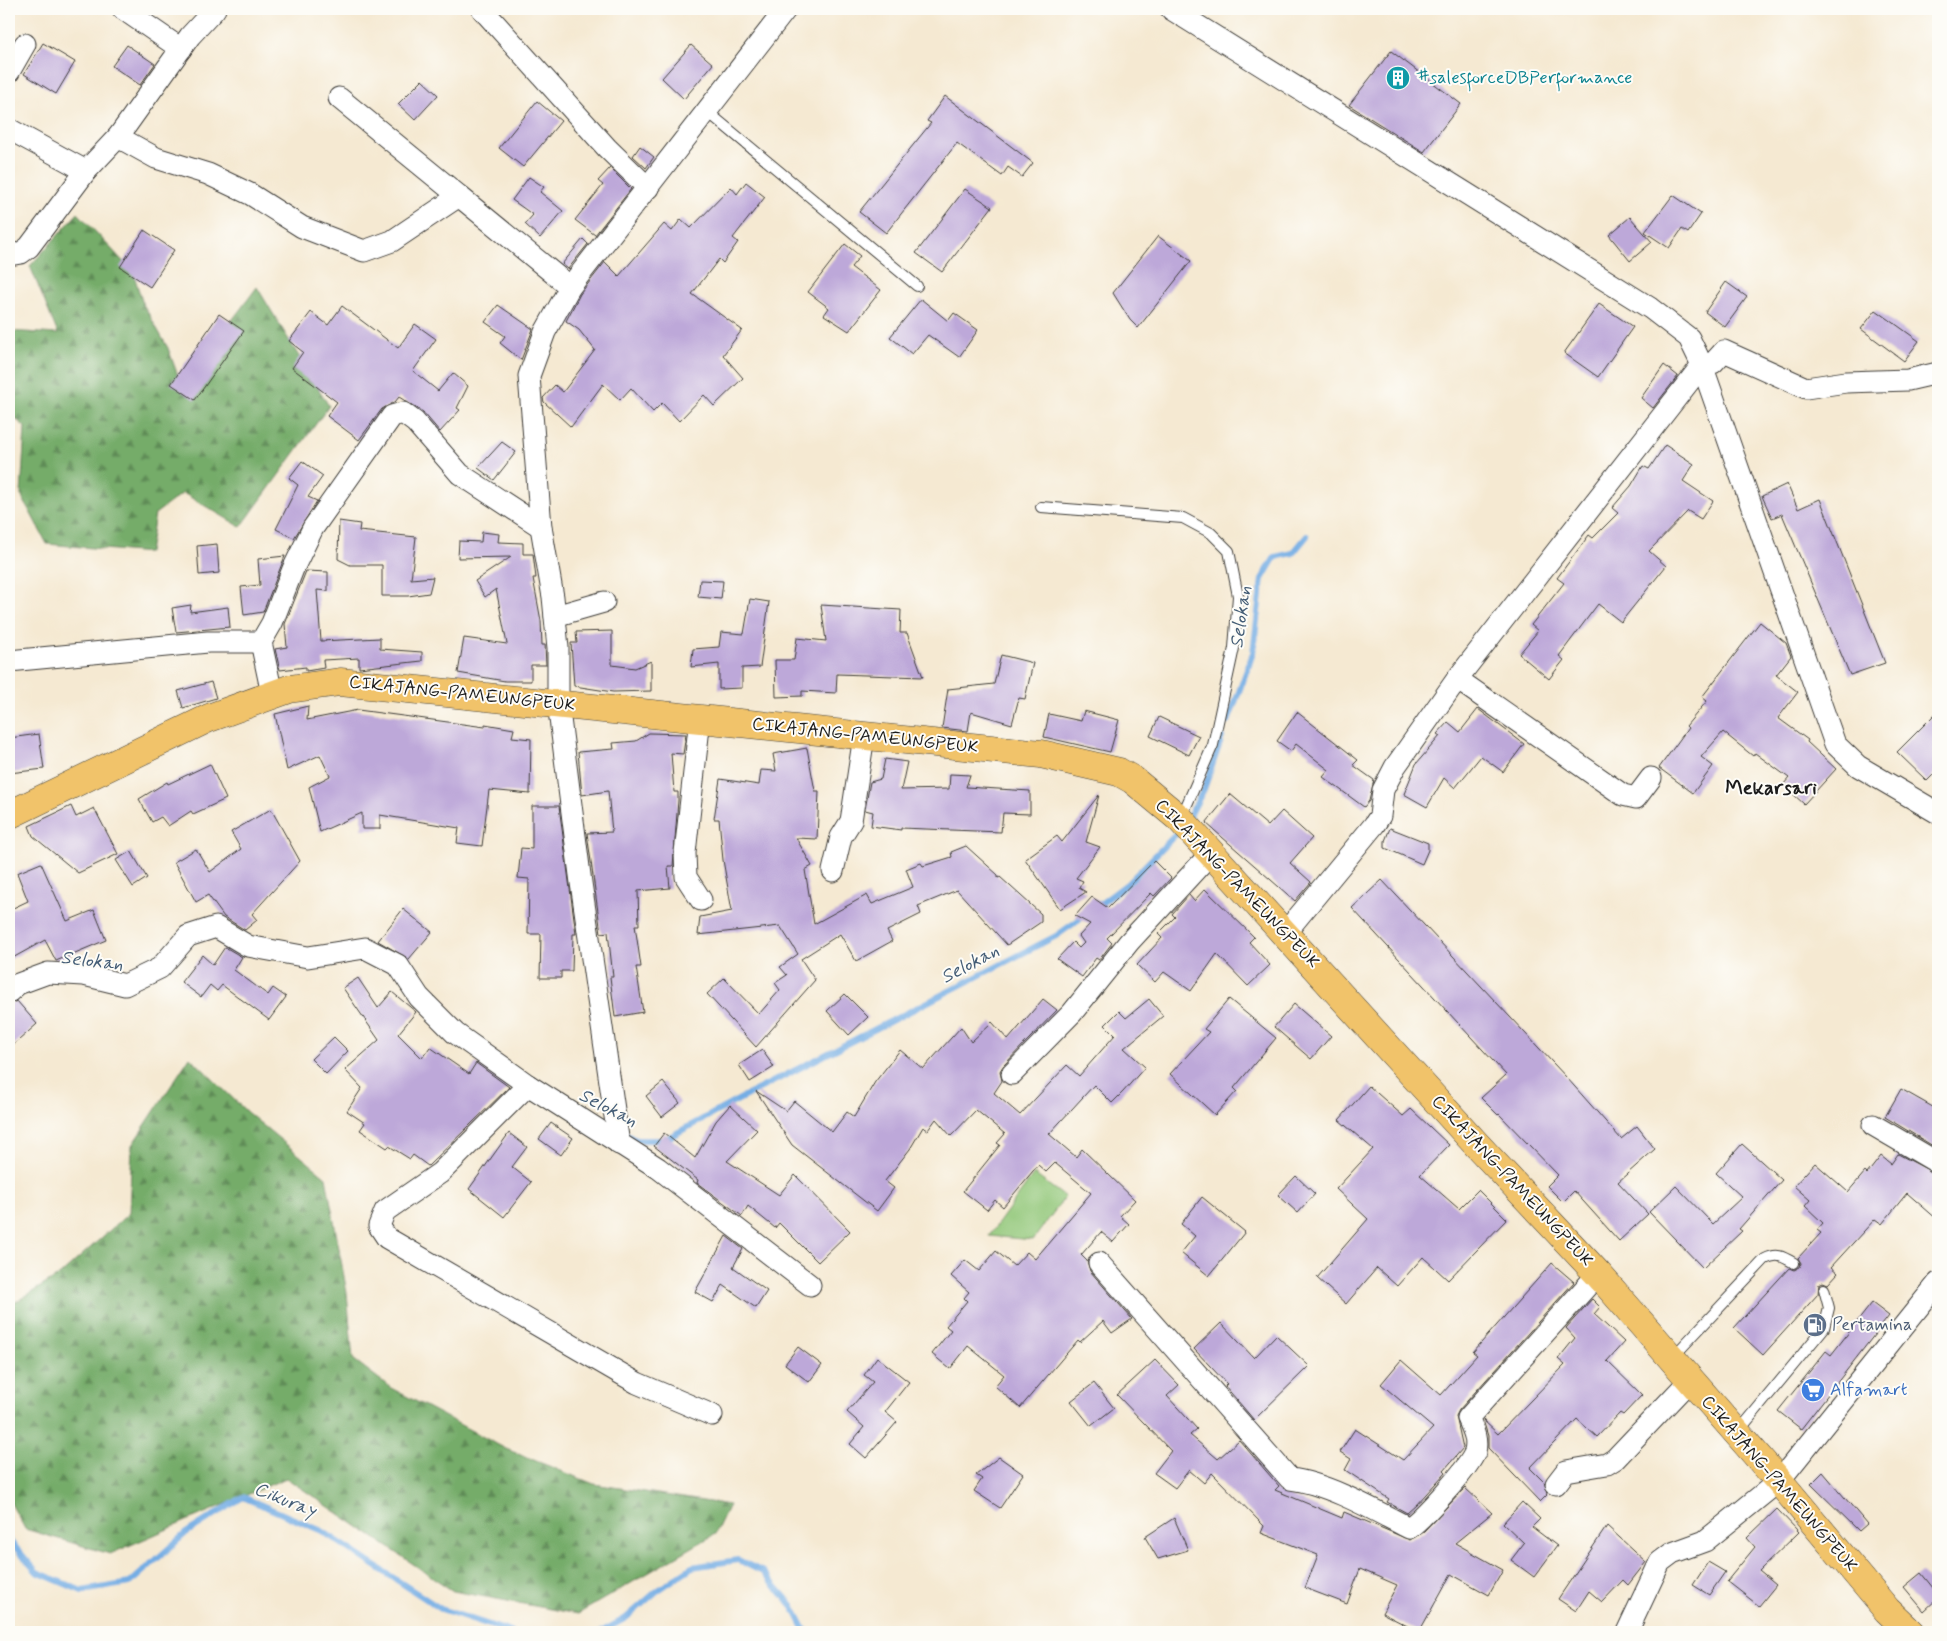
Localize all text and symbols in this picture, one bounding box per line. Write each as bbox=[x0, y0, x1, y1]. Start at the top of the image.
building icon: #salesforceDBPerformance bbox=[1385, 65, 1411, 91]
place label: #salesforceDBPerformance bbox=[1416, 66, 1632, 92]
water label: Selokan bbox=[1224, 584, 1258, 650]
street label: CIKAJANG-PAMEUNGPEUK bbox=[348, 670, 576, 718]
street label: CIKAJANG-PAMEUNGPEUK bbox=[751, 712, 979, 760]
district label: Mekarsari bbox=[1725, 775, 1817, 802]
street label: CIKAJANG-PAMEUNGPEUK bbox=[1150, 794, 1324, 974]
water label: Selokan bbox=[937, 938, 1003, 990]
water label: Selokan bbox=[59, 945, 125, 977]
water label: Selokan bbox=[574, 1083, 642, 1133]
street label: CIKAJANG-PAMEUNGPEUK bbox=[1426, 1090, 1598, 1272]
fuel station icon: Pertamina bbox=[1802, 1312, 1828, 1338]
place label: Pertamina bbox=[1832, 1313, 1912, 1337]
supermarket icon: Alfamart bbox=[1800, 1377, 1826, 1403]
place label: Alfamart bbox=[1830, 1378, 1908, 1402]
street label: CIKAJANG-PAMEUNGPEUK bbox=[1695, 1390, 1863, 1578]
water label: Cikuray bbox=[250, 1476, 321, 1524]

